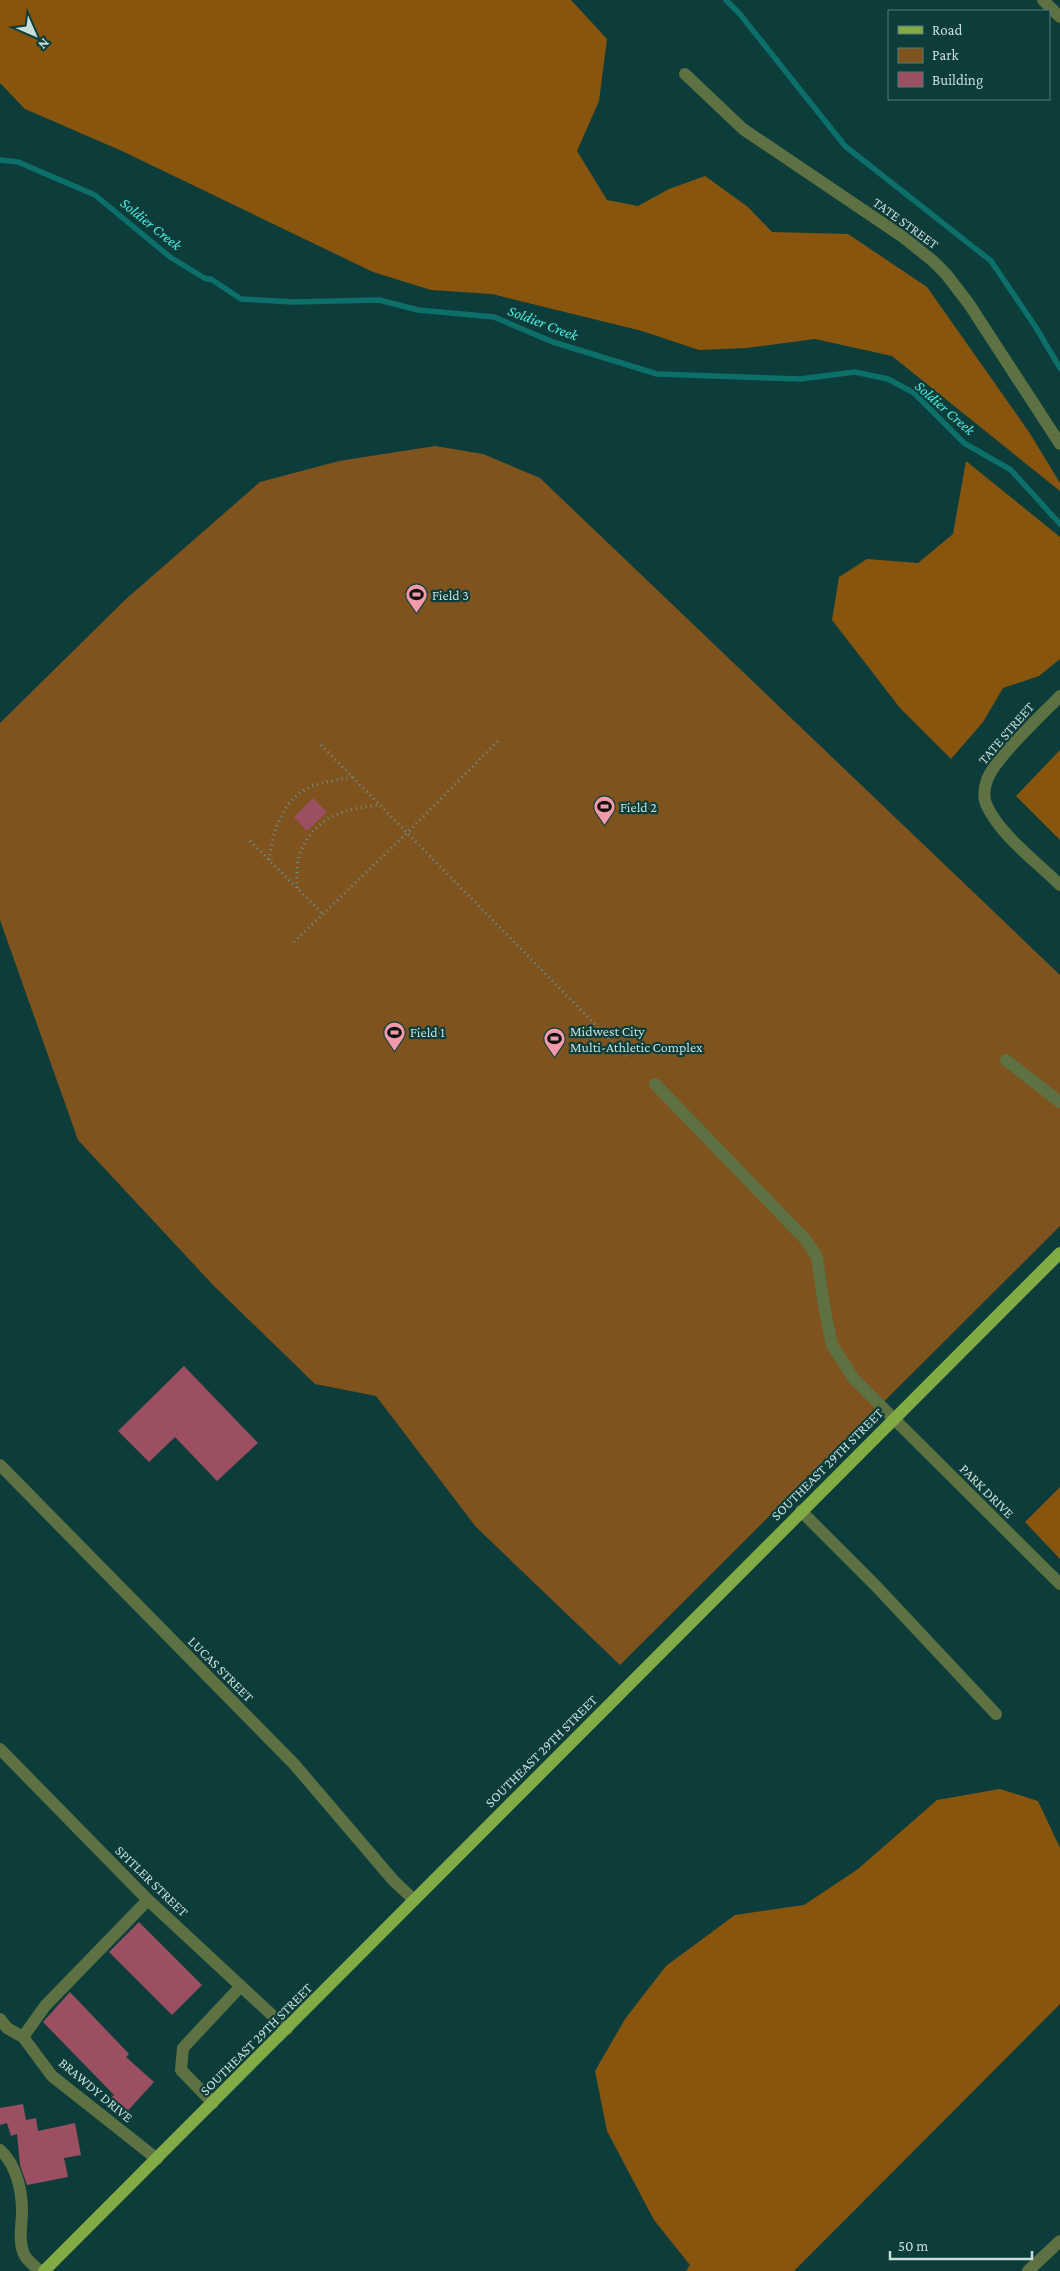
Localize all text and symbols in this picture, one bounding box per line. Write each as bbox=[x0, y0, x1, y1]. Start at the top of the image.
north arrow bbox=[10, 10, 60, 60]
legend bbox=[888, 10, 1050, 100]
text: Road bbox=[932, 22, 963, 38]
text: N bbox=[35, 35, 53, 54]
text: Park bbox=[932, 47, 959, 63]
text: Building bbox=[932, 72, 983, 89]
street label: TATE STREET bbox=[870, 194, 942, 252]
water label: Soldier Creek bbox=[117, 195, 186, 254]
water label: Soldier Creek bbox=[506, 302, 582, 344]
water label: Soldier Creek bbox=[912, 378, 979, 439]
sports icon: Field 3 bbox=[404, 583, 428, 614]
place label: Field 3 bbox=[432, 587, 469, 603]
street label: TATE STREET bbox=[975, 698, 1038, 767]
sports icon: Field 2 bbox=[592, 795, 616, 826]
place label: Field 2 bbox=[620, 799, 657, 815]
sports icon: Field 1 bbox=[382, 1020, 406, 1051]
place label: Midwest City Multi-Athletic Complex bbox=[570, 1023, 703, 1055]
place label: Field 1 bbox=[410, 1024, 445, 1040]
sports icon: Midwest City Multi-Athletic Complex bbox=[542, 1027, 566, 1058]
street label: SOUTHEAST 29TH STREET bbox=[768, 1404, 887, 1523]
street label: PARK DRIVE bbox=[957, 1461, 1018, 1522]
street label: LUCAS STREET bbox=[185, 1633, 257, 1705]
street label: SOUTHEAST 29TH STREET bbox=[482, 1691, 601, 1810]
street label: SPITLER STREET bbox=[112, 1842, 192, 1920]
street label: SOUTHEAST 29TH STREET bbox=[197, 1979, 316, 2098]
street label: BRAWDY DRIVE bbox=[56, 2054, 136, 2126]
scale bar bbox=[890, 2228, 1032, 2260]
text: 50 m bbox=[898, 2238, 928, 2254]

